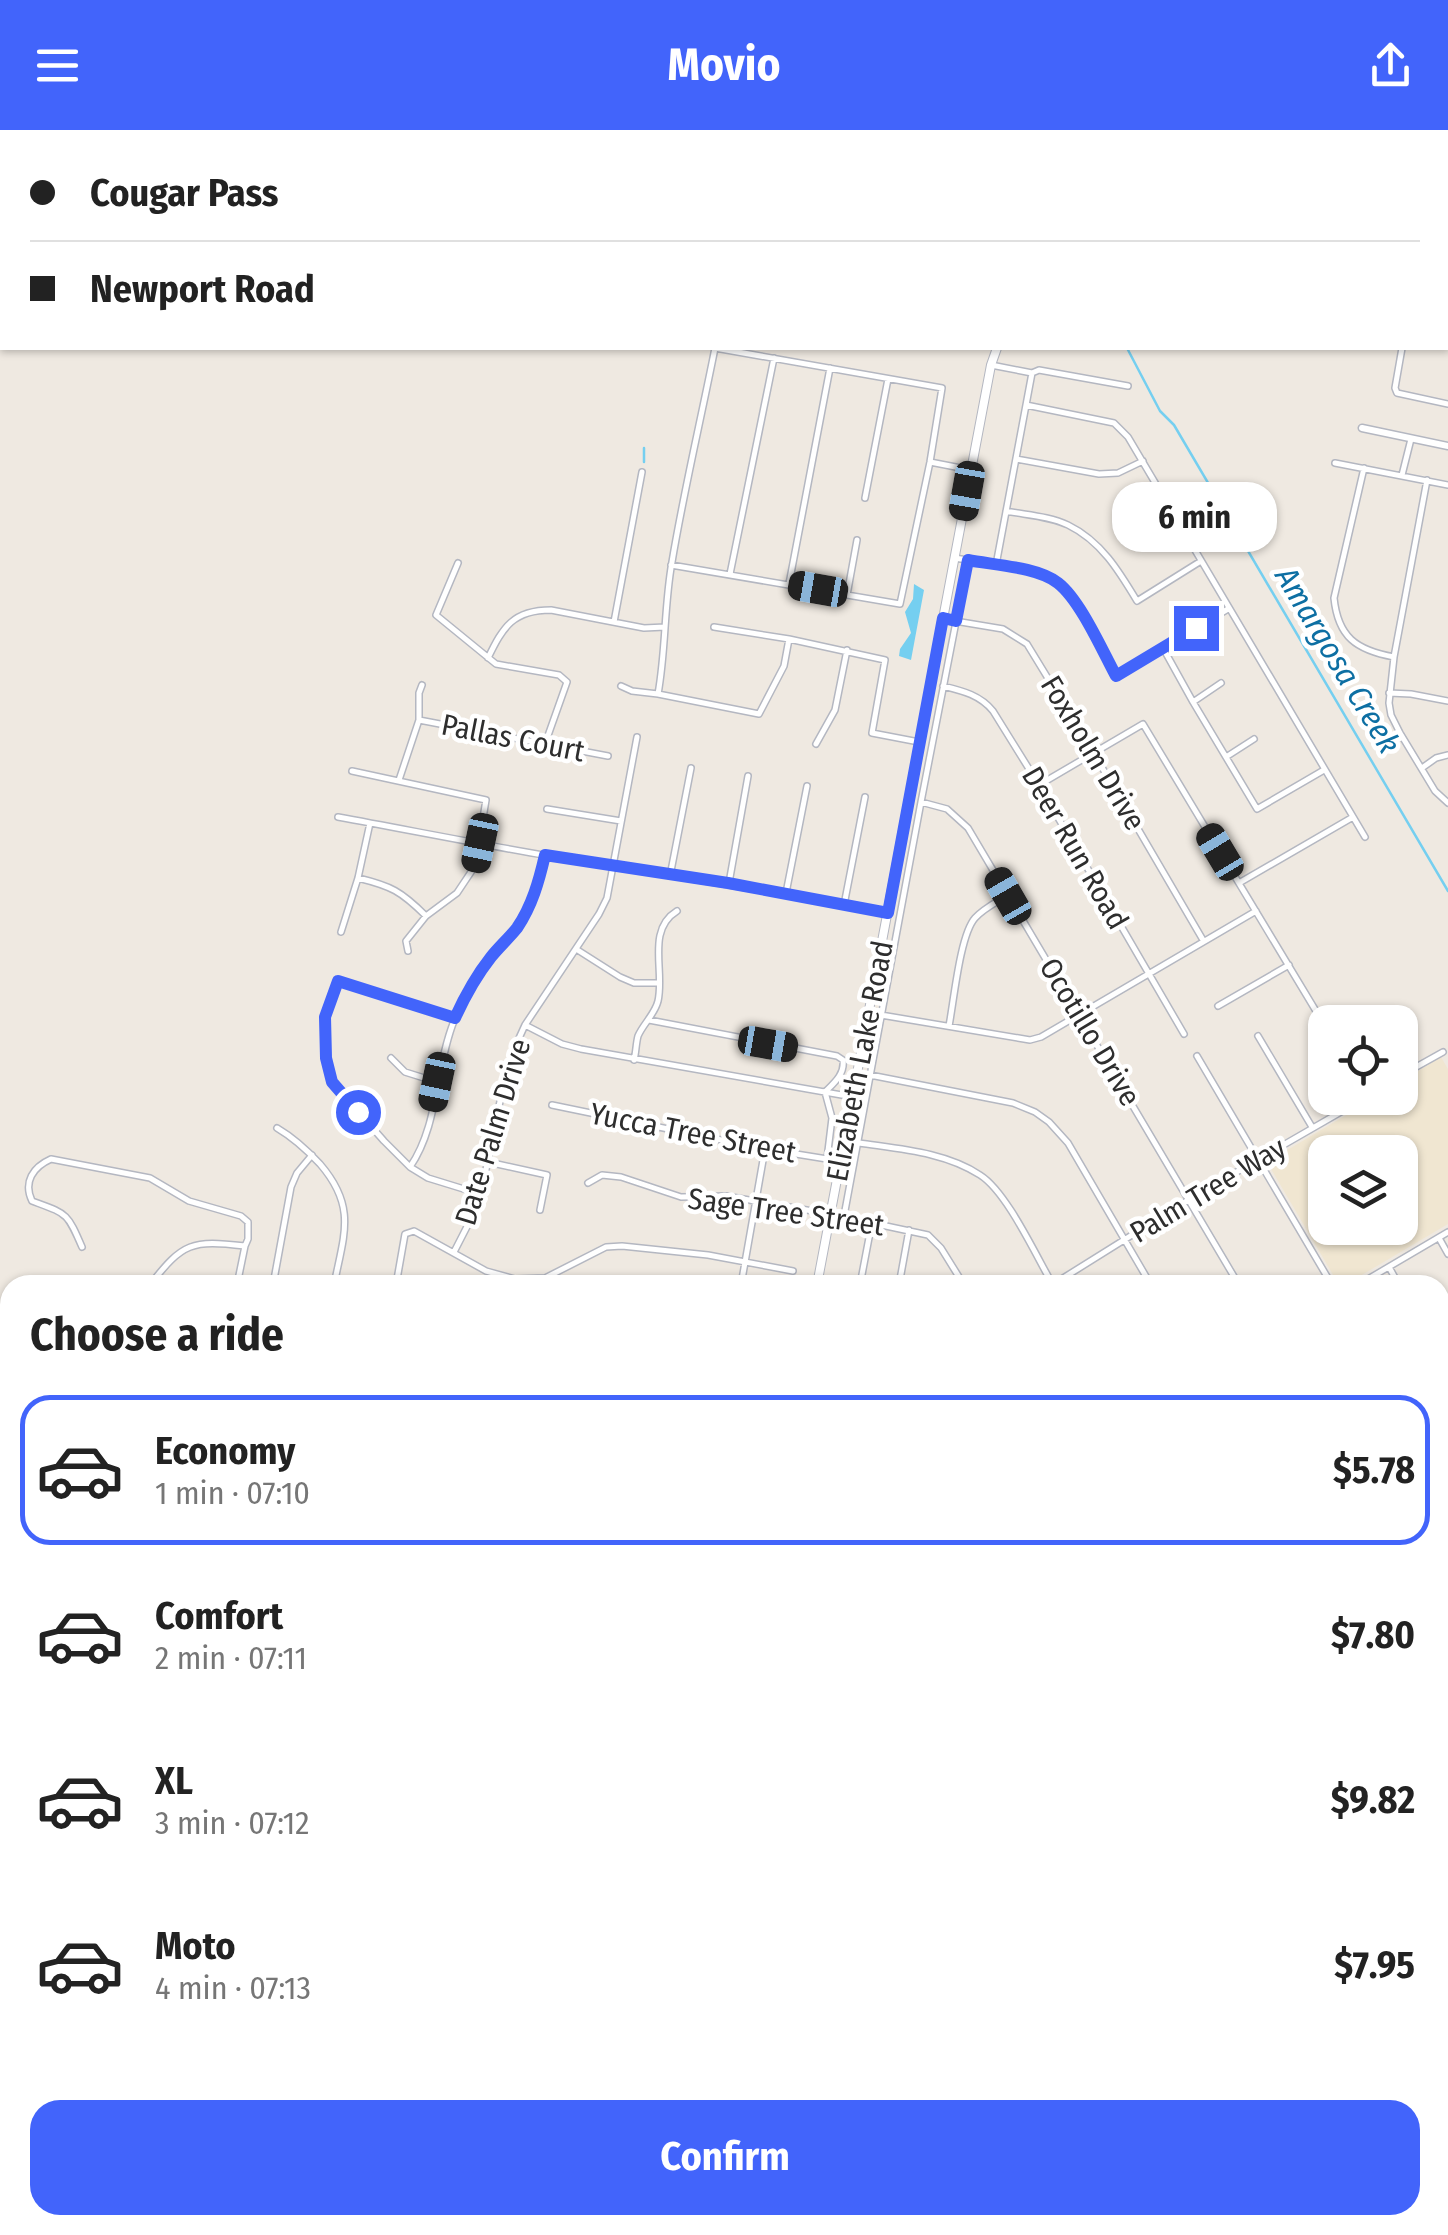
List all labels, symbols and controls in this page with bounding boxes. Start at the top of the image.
icon: menu [30,38,85,93]
text: Movio [668,38,780,92]
icon: share [1363,38,1418,93]
text: Cougar Pass [90,170,278,216]
text: Newport Road [90,266,315,312]
car [947,459,987,523]
callout: 6 min [1114,483,1278,553]
text: 6 min [1158,498,1231,536]
water label: Amargosa Creek [1267,559,1409,760]
car [786,569,850,609]
route end [1174,606,1219,651]
street label: Foxholm Drive [1033,669,1153,837]
street label: Pallas Court [438,707,588,770]
street label: Deer Run Road [1014,760,1136,936]
car [459,811,501,875]
car [1192,819,1248,885]
car [980,863,1036,929]
street label: Elizabeth Lake Road [819,938,901,1184]
street label: Ocotillo Drive [1032,951,1148,1113]
map controls [1308,1005,1418,1245]
button: locate [1308,1005,1418,1115]
car [736,1024,800,1064]
street label: Date Palm Drive [448,1034,538,1230]
car [416,1050,458,1114]
route start [336,1090,381,1135]
street label: Yucca Tree Street [587,1095,799,1171]
street label: Palm Tree Way [1124,1129,1293,1251]
button: layers [1308,1135,1418,1245]
street label: Sage Tree Street [686,1180,887,1244]
text: Choose a ride [30,1308,284,1362]
icon: car [35,1425,125,1515]
text: Economy [155,1428,295,1474]
text: $5.78 [1333,1447,1415,1493]
text: 1 min · 07:10 [155,1474,310,1512]
icon: car [35,1590,125,1680]
text: Comfort [155,1593,283,1639]
text: $7.80 [1331,1612,1415,1658]
text: 2 min · 07:11 [155,1639,307,1677]
icon: car [35,1755,125,1845]
text: XL [155,1758,193,1804]
text: $9.82 [1331,1777,1415,1823]
text: 3 min · 07:12 [155,1804,309,1842]
icon: car [35,1920,125,2010]
text: Moto [155,1923,236,1969]
text: $7.95 [1334,1942,1415,1988]
text: 4 min · 07:13 [155,1969,311,2007]
button: Confirm [30,2100,1420,2215]

